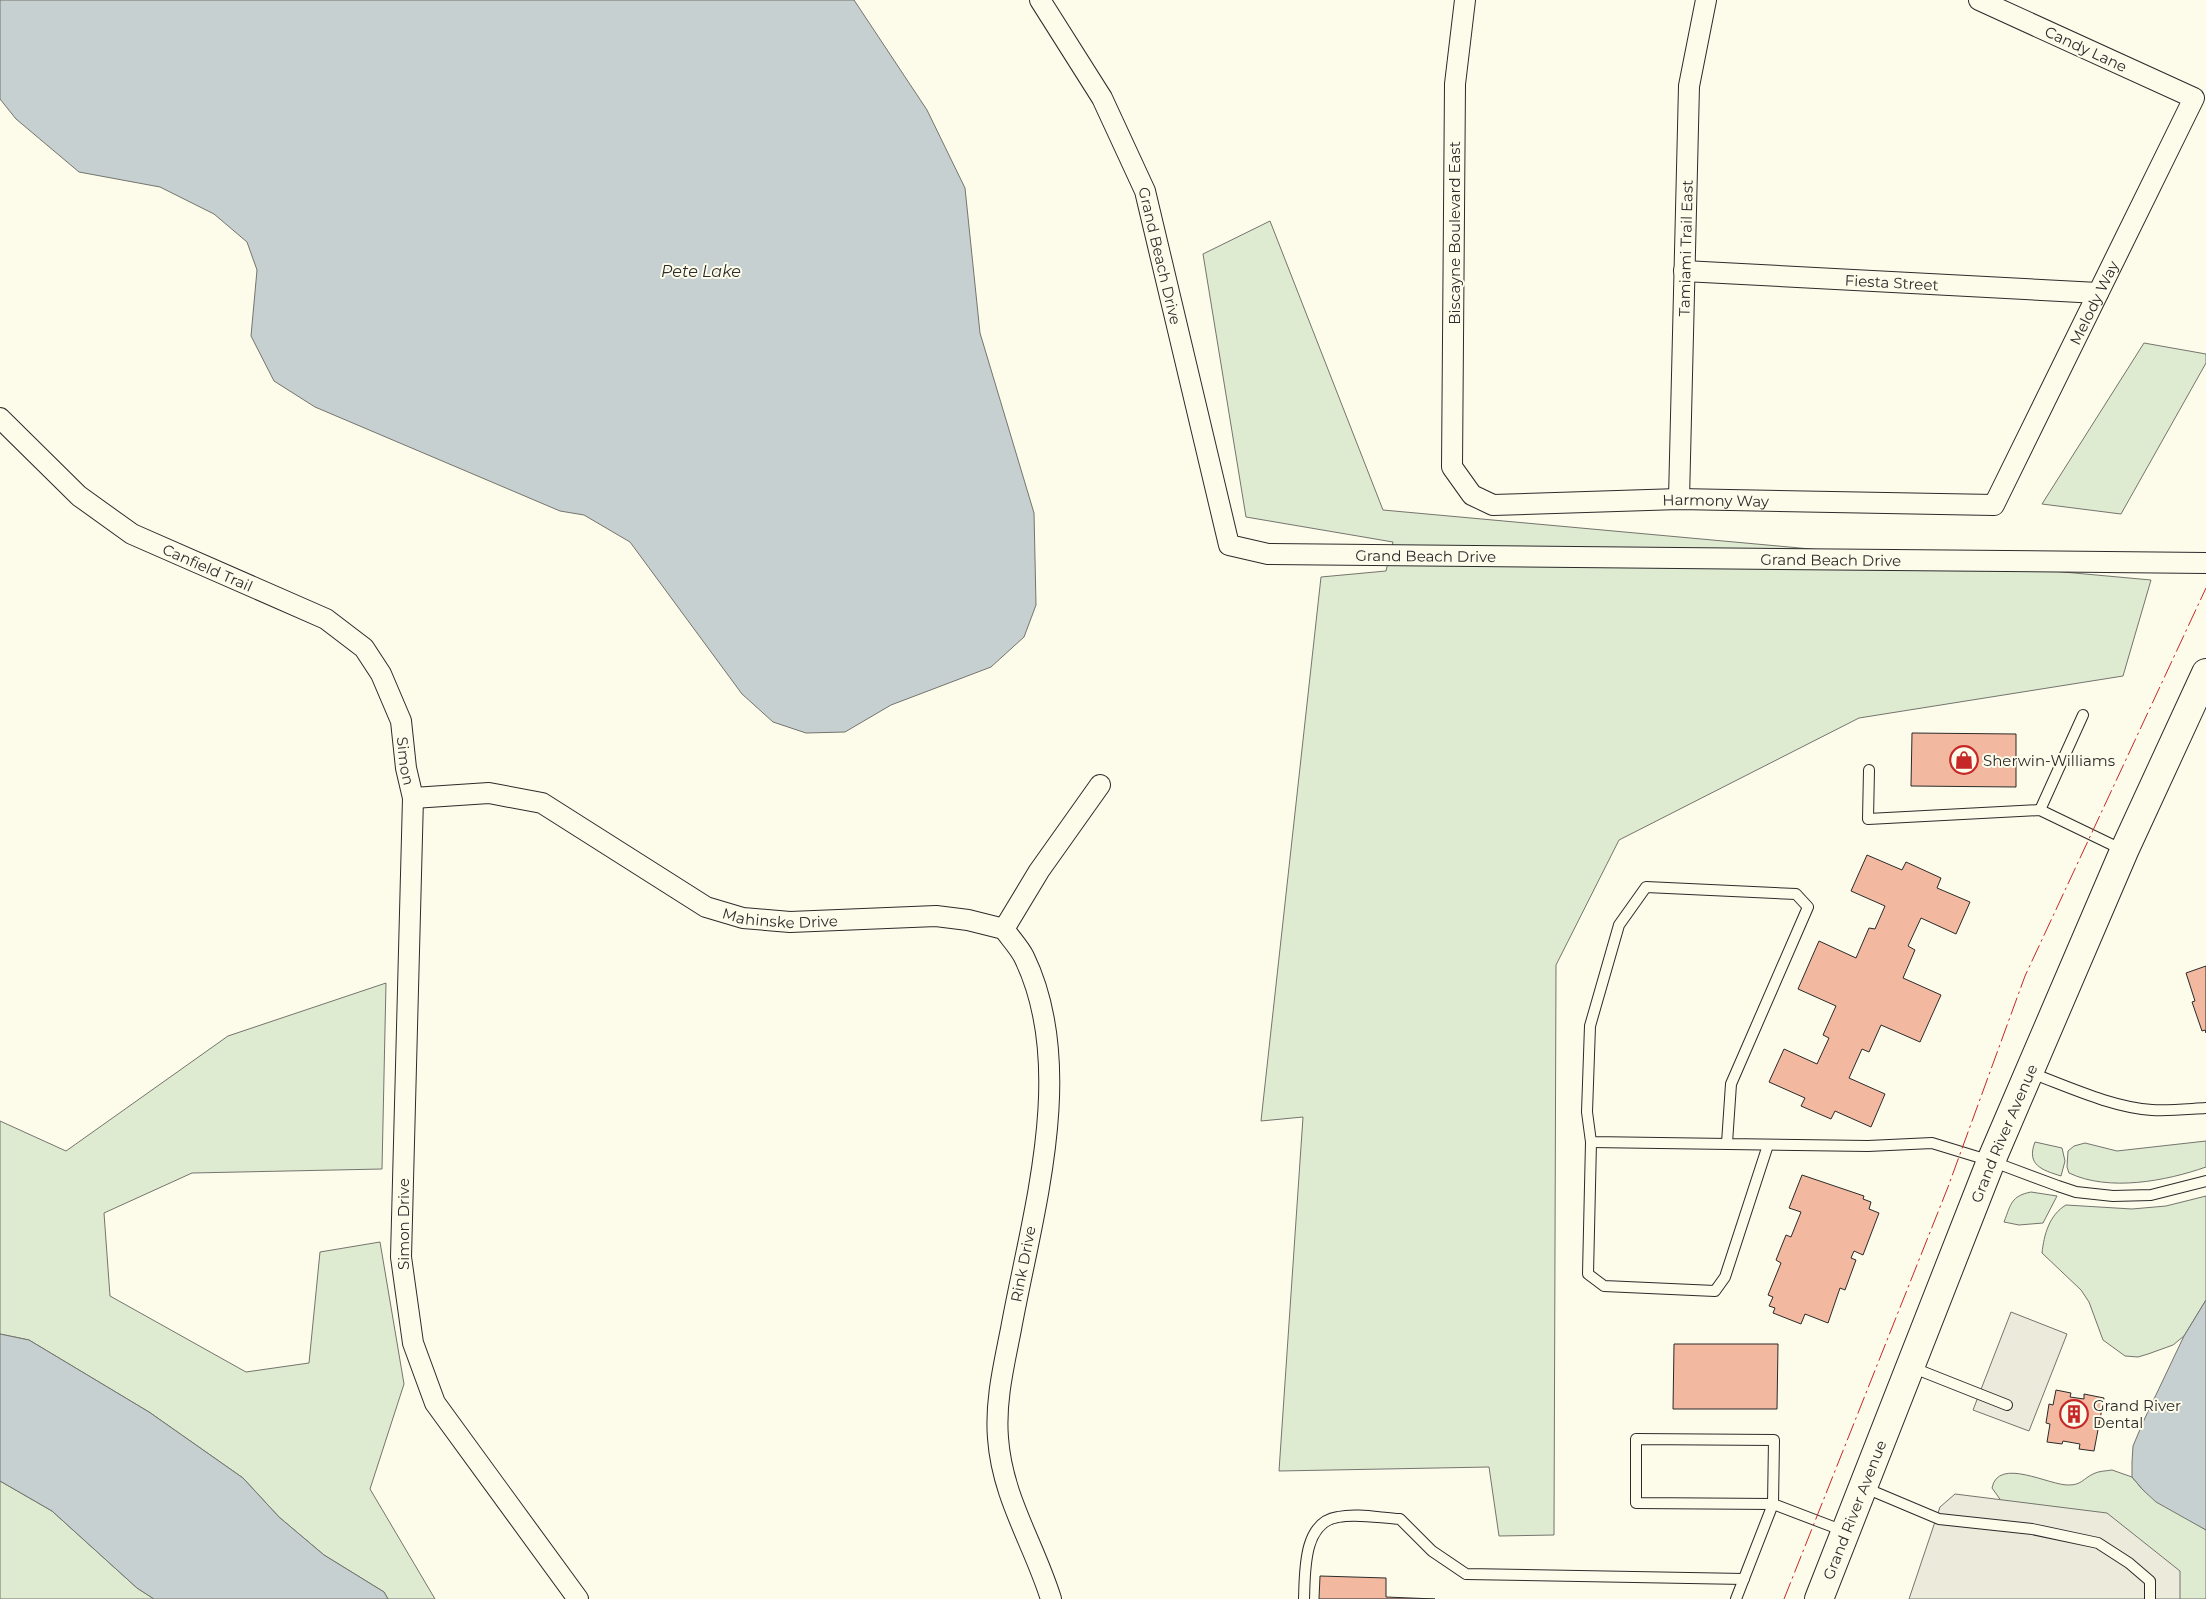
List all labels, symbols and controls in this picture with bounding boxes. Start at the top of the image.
street label: Candy Lane [2042,22,2130,76]
street label: Biscayne Boulevard East [1445,141,1464,325]
street label: Tamiami Trail East [1674,180,1696,317]
street label: Grand Beach Drive [1135,185,1186,327]
street label: Melody Way [2065,256,2123,348]
water label: Pete Lake [661,262,741,281]
street label: Fiesta Street [1844,270,1939,294]
street label: Harmony Way [1662,489,1770,510]
street label: Canfield Trail [160,539,256,595]
street label: Grand Beach Drive [1355,545,1496,566]
street label: Grand Beach Drive [1760,549,1901,570]
street label: Simon [393,736,419,787]
shop icon: Sherwin-Williams [1949,745,1979,775]
place label: Sherwin-Williams [1983,751,2115,770]
street label: Mahinske Drive [720,903,838,932]
street label: Grand River Avenue [1966,1061,2041,1205]
street label: Simon Drive [394,1178,413,1270]
street label: Rink Drive [1006,1224,1040,1304]
place label: Grand River Dental [2093,1396,2181,1432]
building icon: Grand River Dental [2059,1399,2089,1429]
street label: Grand River Avenue [1818,1437,1890,1582]

